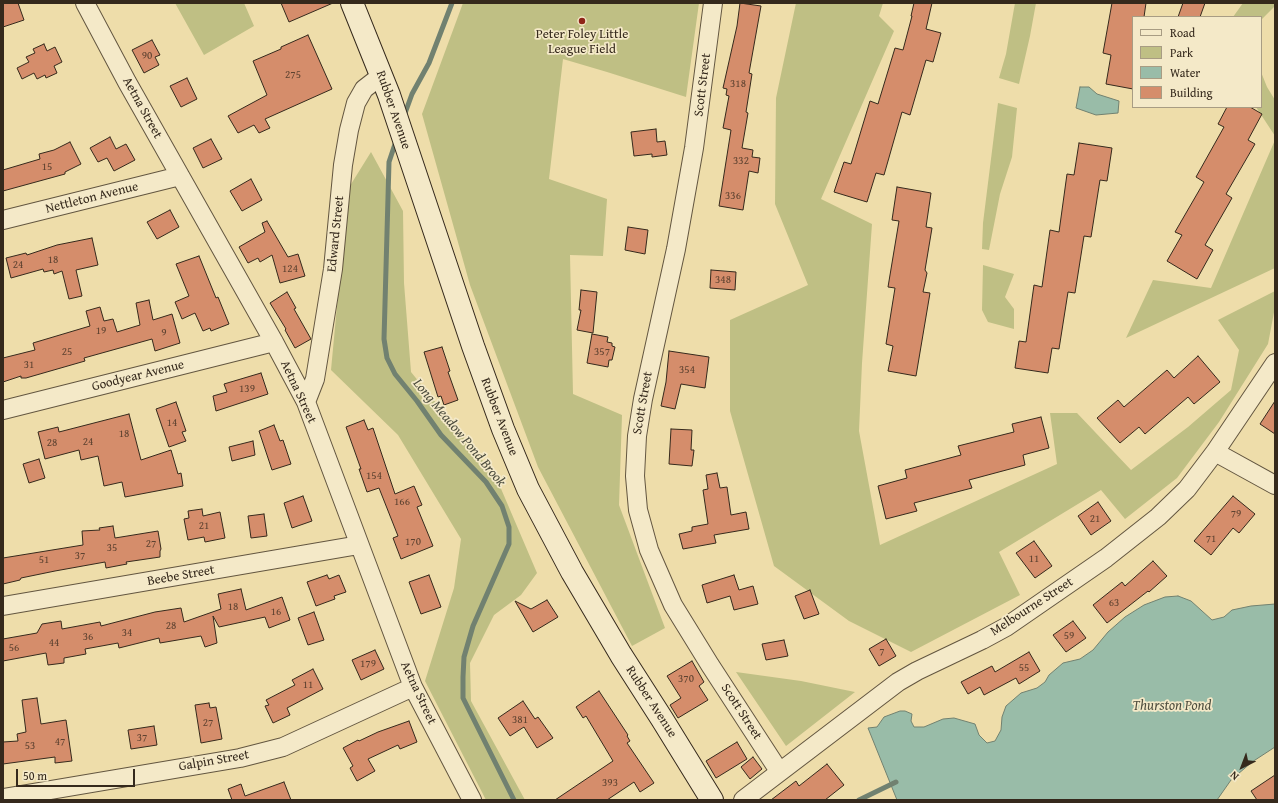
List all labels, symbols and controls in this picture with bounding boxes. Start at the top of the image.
marker: Peter Foley Little League Field [577,16,587,26]
legend [1132,16,1262,108]
text: Road [1170,24,1195,41]
place label: Peter Foley Little League Field [536,27,628,58]
text: Park [1170,44,1193,61]
house number: 90 [142,49,152,63]
street label: Scott Street [691,52,715,118]
text: Water [1170,64,1200,81]
house number: 275 [285,68,301,82]
street label: Rubber Avenue [372,69,414,151]
street label: Aetna Street [119,75,165,141]
house number: 318 [730,77,746,91]
text: Building [1170,84,1213,101]
house number: 332 [733,154,749,168]
house number: 15 [42,160,52,174]
street label: Nettleton Avenue [44,179,140,217]
house number: 336 [725,189,741,203]
street label: Edward Street [324,195,348,273]
house number: 18 [48,253,58,267]
house number: 24 [13,258,23,272]
house number: 124 [282,262,298,276]
house number: 348 [715,273,731,287]
house number: 19 [96,324,106,338]
house number: 9 [161,326,167,340]
house number: 25 [62,345,72,359]
house number: 357 [594,345,610,359]
street label: Goodyear Avenue [90,357,186,395]
house number: 31 [24,358,34,372]
street label: Aetna Street [277,358,319,426]
house number: 354 [679,363,695,377]
street label: Scott Street [630,370,656,436]
water label: Long Meadow Pond Brook [409,376,509,490]
street label: Rubber Avenue [477,376,521,458]
house number: 139 [239,382,255,396]
house number: 14 [167,416,177,430]
house number: 18 [119,427,129,441]
house number: 24 [83,435,93,449]
house number: 28 [47,436,57,450]
house number: 154 [366,469,382,483]
house number: 166 [394,495,410,509]
house number: 79 [1231,507,1241,521]
house number: 21 [1090,512,1100,526]
house number: 21 [199,519,209,533]
house number: 71 [1206,532,1216,546]
house number: 170 [405,535,421,549]
house number: 27 [146,537,156,551]
house number: 35 [107,541,117,555]
house number: 37 [75,549,85,563]
house number: 11 [1029,552,1039,566]
house number: 51 [39,553,49,567]
street label: Beebe Street [146,562,216,590]
street label: Melbourne Street [988,575,1076,639]
house number: 63 [1109,596,1119,610]
house number: 18 [228,600,238,614]
house number: 16 [271,605,281,619]
house number: 28 [166,619,176,633]
house number: 34 [122,626,132,640]
house number: 59 [1064,629,1074,643]
house number: 36 [83,630,93,644]
house number: 44 [49,636,59,650]
house number: 56 [9,641,19,655]
house number: 7 [879,645,885,659]
house number: 179 [360,657,376,671]
street label: Aetna Street [397,659,439,727]
house number: 55 [1019,661,1029,675]
street label: Rubber Avenue [622,663,680,741]
house number: 370 [678,672,694,686]
house number: 11 [303,678,313,692]
street label: Scott Street [717,681,765,743]
water label: Thurston Pond [1133,698,1211,714]
house number: 381 [512,713,528,727]
house number: 27 [203,716,213,730]
house number: 37 [137,731,147,745]
house number: 47 [55,735,65,749]
house number: 53 [25,739,35,753]
street label: Galpin Street [178,747,250,775]
north arrow [1222,747,1262,787]
scale bar [18,761,137,787]
text: 50 m [23,767,47,784]
text: N [1226,768,1242,784]
house number: 393 [602,776,618,790]

